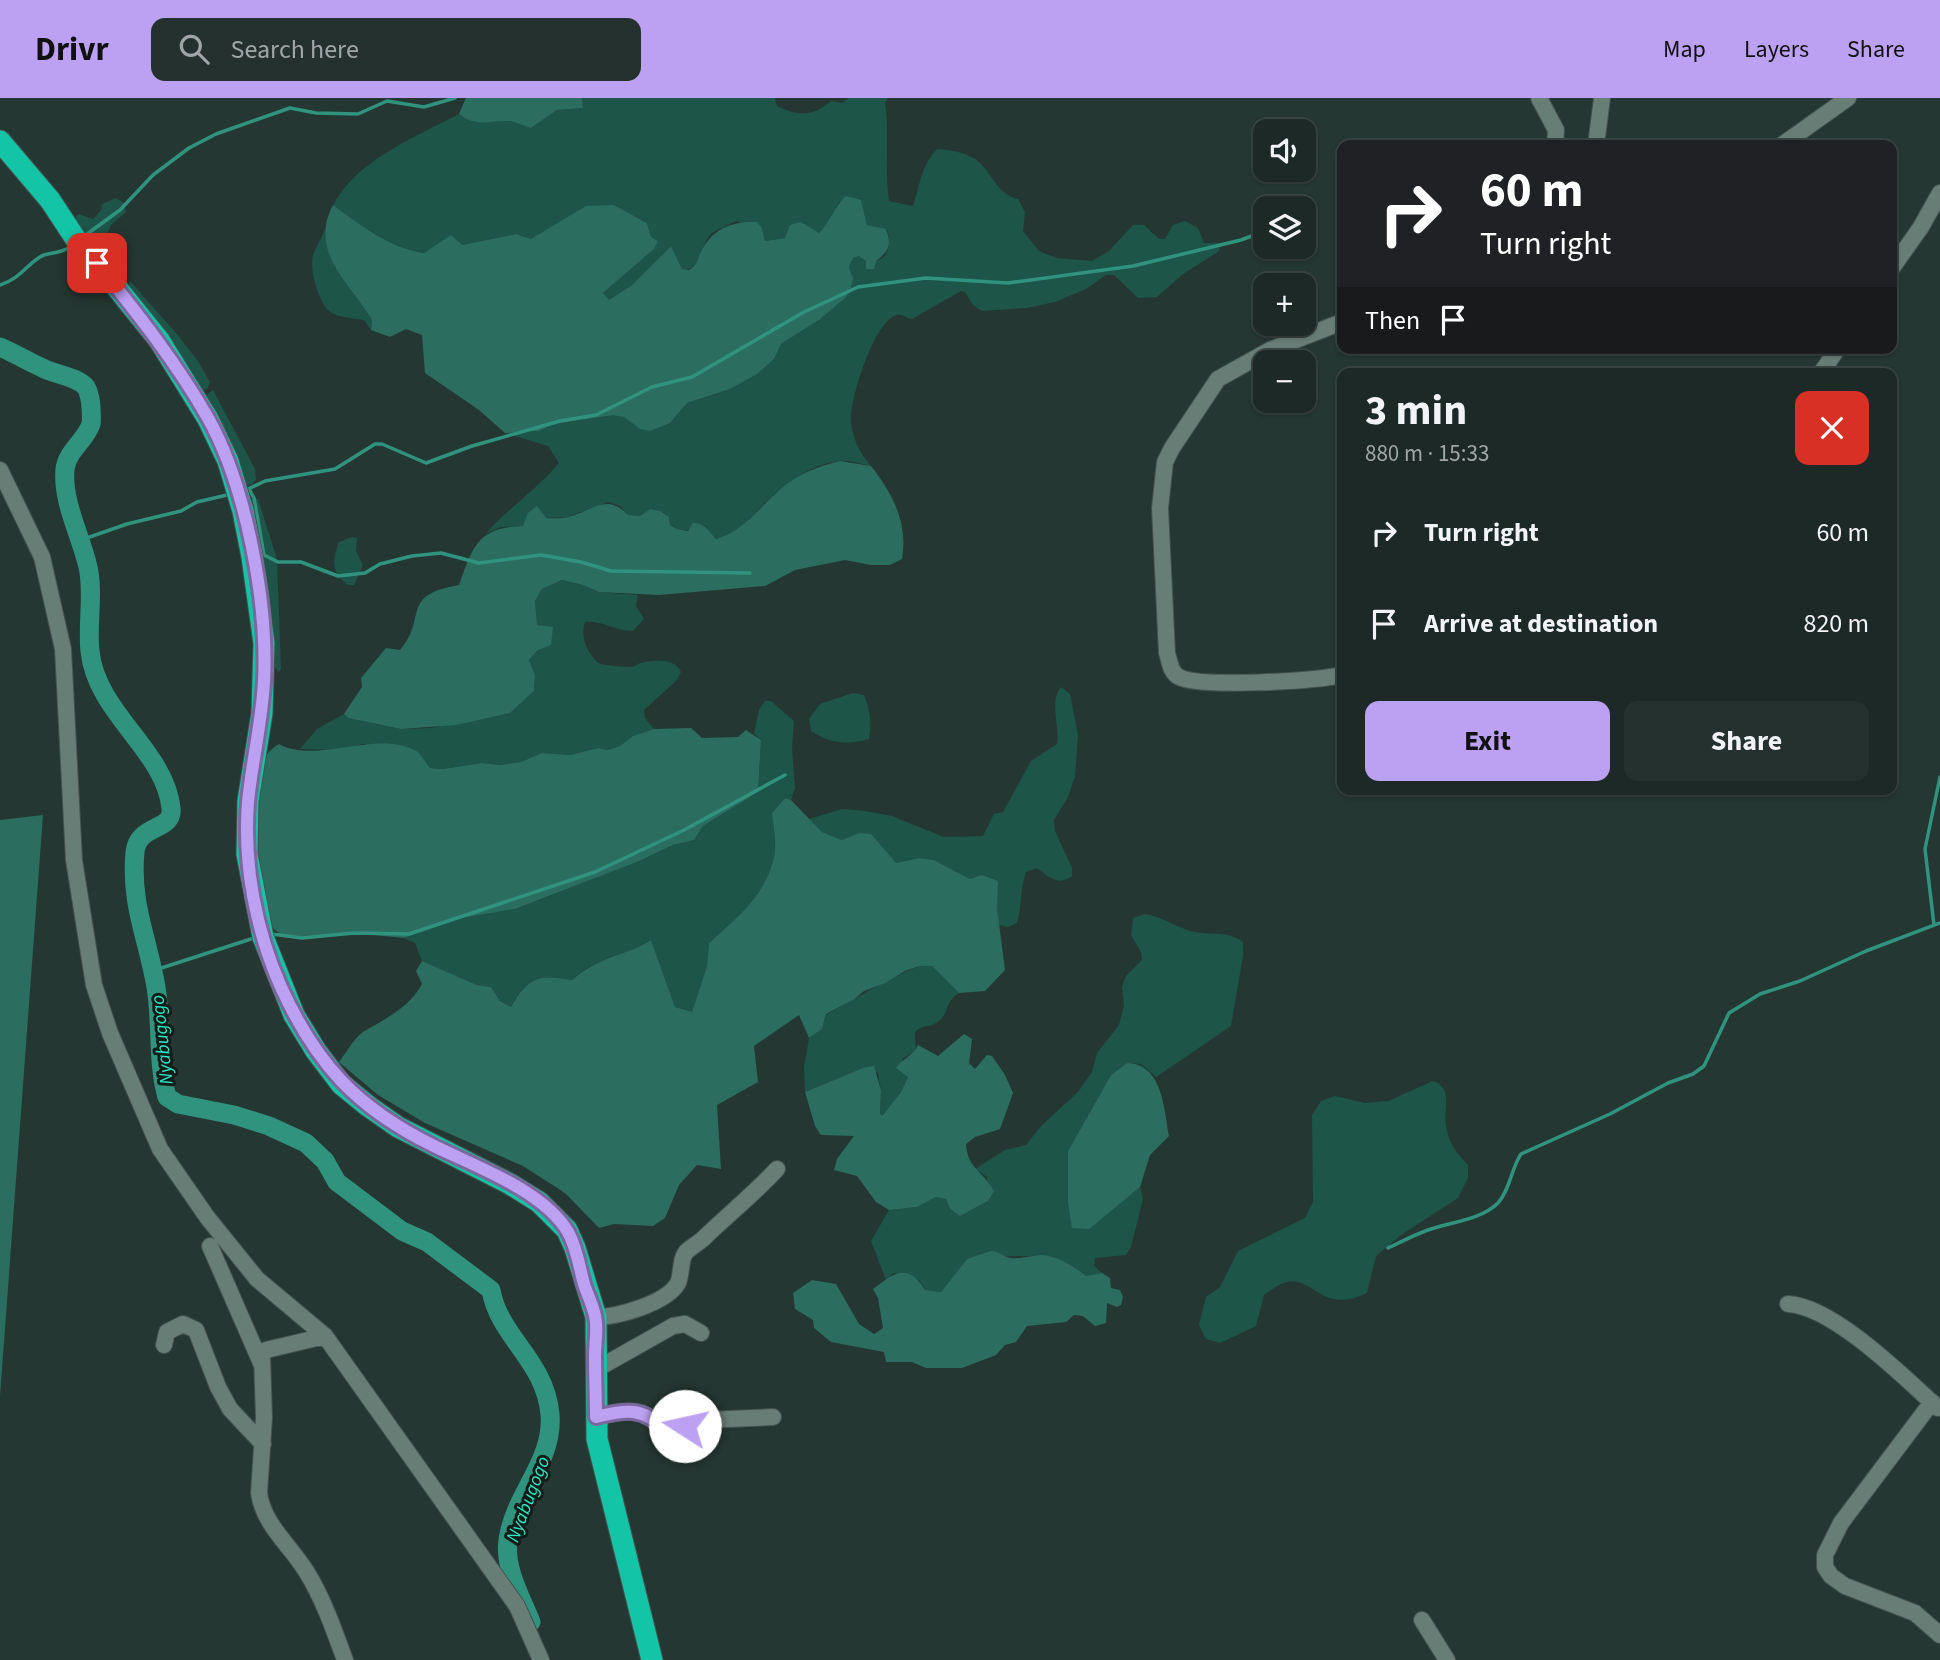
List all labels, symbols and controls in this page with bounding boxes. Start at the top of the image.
search box [151,18,641,81]
text: Drivr [35,26,109,73]
icon: search [175,30,213,68]
text: Search here [231,31,359,68]
text: Map [1663,32,1706,67]
text: Layers [1744,32,1809,67]
text: Share [1847,32,1905,67]
map controls [1253,119,1316,413]
button: sound [1253,119,1316,182]
text: 60 m [1480,156,1584,226]
icon: right [1365,168,1456,259]
button: layers [1253,196,1316,259]
text: Turn right [1480,221,1611,267]
pin [67,233,127,293]
icon: arrive [78,244,116,282]
button: + [1253,273,1316,336]
icon: arrive [1434,301,1472,339]
text: Then [1365,302,1420,339]
button: − [1253,350,1316,413]
text: 3 min [1365,381,1467,441]
button: close [1795,391,1869,465]
text: 880 m · 15:33 [1365,437,1489,470]
icon: right [1365,514,1403,552]
text: Turn right [1424,514,1539,551]
text: 60 m [1816,514,1869,551]
icon: arrive [1365,605,1403,643]
text: Arrive at destination [1424,605,1658,642]
text: 820 m [1803,605,1869,642]
button: Exit [1365,701,1610,781]
button: Share [1624,701,1869,781]
water label: Nyabugogo [144,993,181,1086]
position arrow [648,1389,722,1463]
water label: Nyabugogo [500,1452,557,1546]

